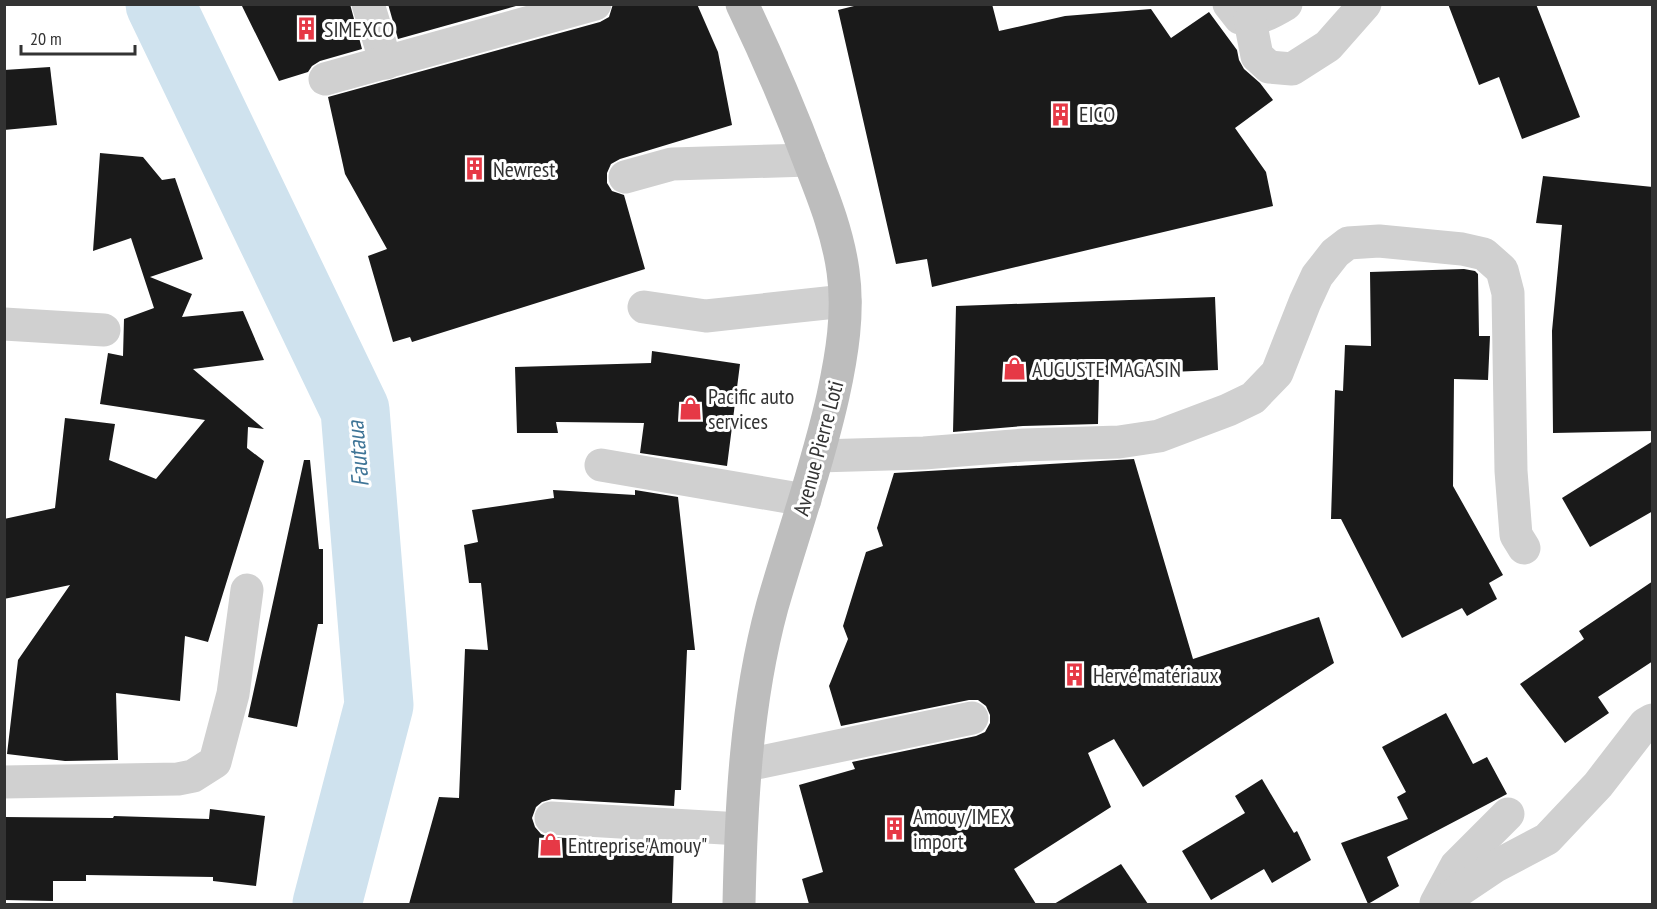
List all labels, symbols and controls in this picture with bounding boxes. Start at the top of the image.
place label: SIMEXCO [324,15,394,43]
building icon: SIMEXCO [293,16,319,42]
scale bar [21,18,135,56]
text: 20 m [30,27,62,50]
place label: EICO [1079,100,1115,128]
building icon: EICO [1048,101,1074,127]
place label: Newrest [493,155,555,183]
building icon: Newrest [462,156,488,182]
place label: AUGUSTE MAGASIN [1032,355,1181,383]
shop icon: AUGUSTE MAGASIN [1001,356,1027,382]
street label: Avenue Pierre Loti [787,378,849,518]
place label: Pacific auto services [708,382,794,435]
shop icon: Pacific auto services [677,396,703,422]
water label: Fautaua [339,418,376,488]
place label: Hervé matériaux [1093,661,1219,689]
building icon: Hervé matériaux [1062,662,1088,688]
place label: Amouy/IMEX import [913,802,1011,855]
building icon: Amouy/IMEX import [882,816,908,842]
place label: Entreprise"Amouy" [568,831,707,859]
shop icon: Entreprise"Amouy" [537,832,563,858]

